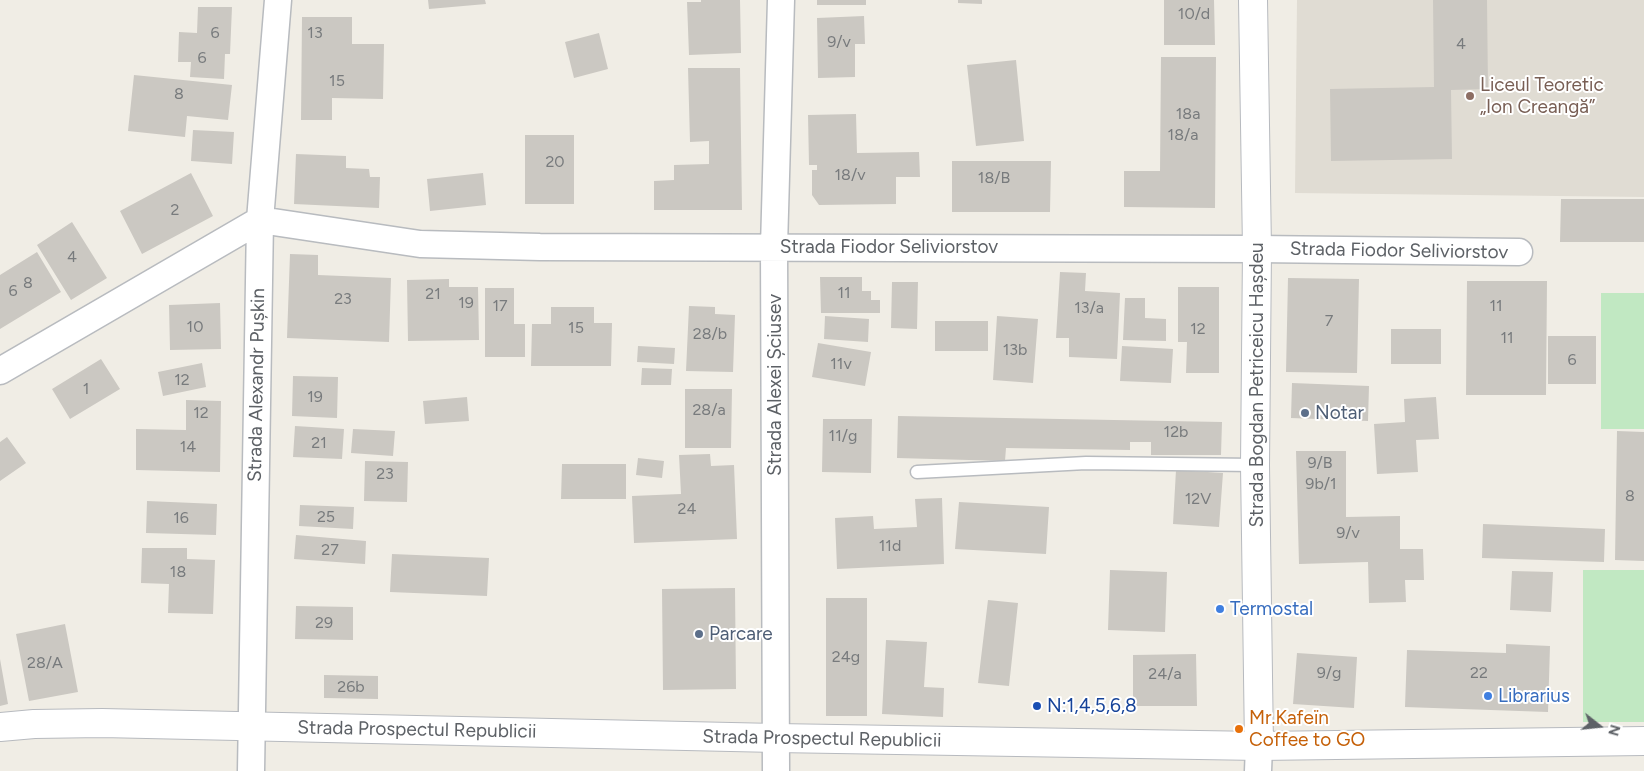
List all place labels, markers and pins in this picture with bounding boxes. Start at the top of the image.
place label: Liceul Teoretic „Ion Creangă” [1480,74,1604,118]
marker: Liceul Teoretic „Ion Creangă” [1464,90,1476,102]
place label: Notar [1315,402,1364,424]
marker: Notar [1299,407,1311,419]
place label: Termostal [1230,598,1313,620]
marker: Termostal [1214,603,1226,615]
place label: Parcare [709,623,773,645]
marker: Parcare [693,628,705,640]
place label: Librarius [1498,685,1570,707]
marker: Librarius [1482,690,1494,702]
place label: N:1,4,5,6,8 [1047,695,1137,717]
marker: N:1,4,5,6,8 [1031,700,1043,712]
place label: Mr.Kafeïn Coffee to GO [1249,707,1365,751]
marker: Mr.Kafeïn Coffee to GO [1233,723,1245,735]

